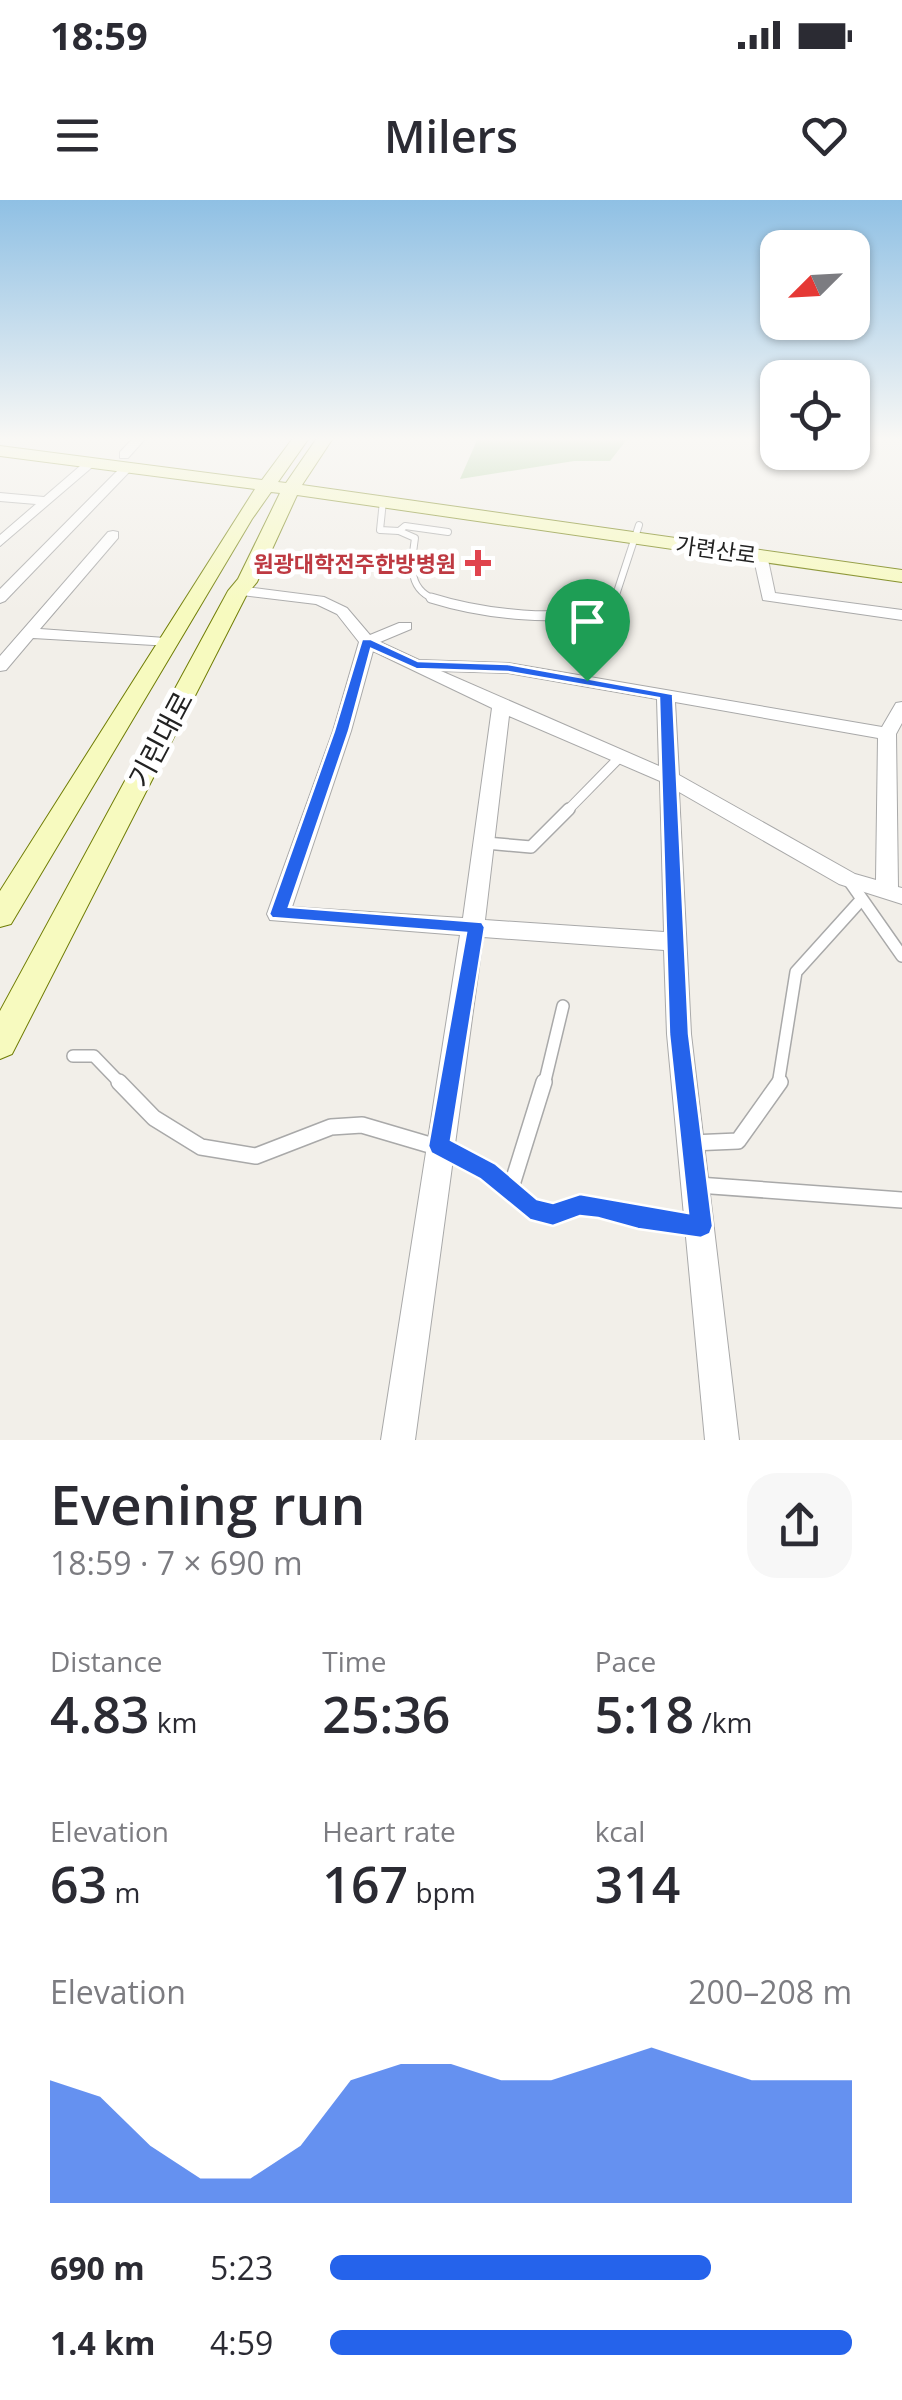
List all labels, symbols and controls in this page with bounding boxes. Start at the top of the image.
text: 18:59 [50,9,148,61]
text: Milers [384,105,518,166]
icon: menu [50,108,105,163]
icon: heart [797,108,852,163]
north arrow [760,230,870,340]
map controls [760,230,870,470]
button: locate [760,360,870,470]
street label: 가련산로 [674,529,758,569]
place label: 원광대학전주한방병원 [254,548,456,578]
marker: 원광대학전주한방병원 [465,550,491,576]
pin [545,579,630,682]
icon: arrive [560,594,615,649]
street label: 기린대로 [119,685,201,793]
text: Evening run [50,1466,365,1541]
button: share [747,1473,852,1578]
text: 18:59 · 7 × 690 m [50,1541,303,1584]
text: Distance [50,1642,163,1680]
text: Time [322,1642,386,1680]
text: Pace [595,1642,656,1680]
text: 4.83 [50,1680,149,1748]
text: 25:36 [322,1680,450,1748]
text: 5:18 [595,1680,694,1748]
text: km [149,1703,197,1741]
text: /km [694,1703,752,1741]
text: Elevation [50,1812,169,1850]
text: Heart rate [322,1812,456,1850]
text: kcal [595,1812,645,1850]
text: 63 [50,1850,107,1918]
text: 167 [322,1850,408,1918]
text: 314 [595,1850,680,1918]
text: m [107,1873,140,1911]
text: bpm [408,1873,476,1911]
text: Elevation [50,1970,186,2013]
text: 200–208 m [688,1970,852,2013]
text: 690 m [50,2246,145,2289]
text: 5:23 [210,2246,273,2289]
text: 1.4 km [50,2321,155,2364]
text: 4:59 [210,2321,273,2364]

